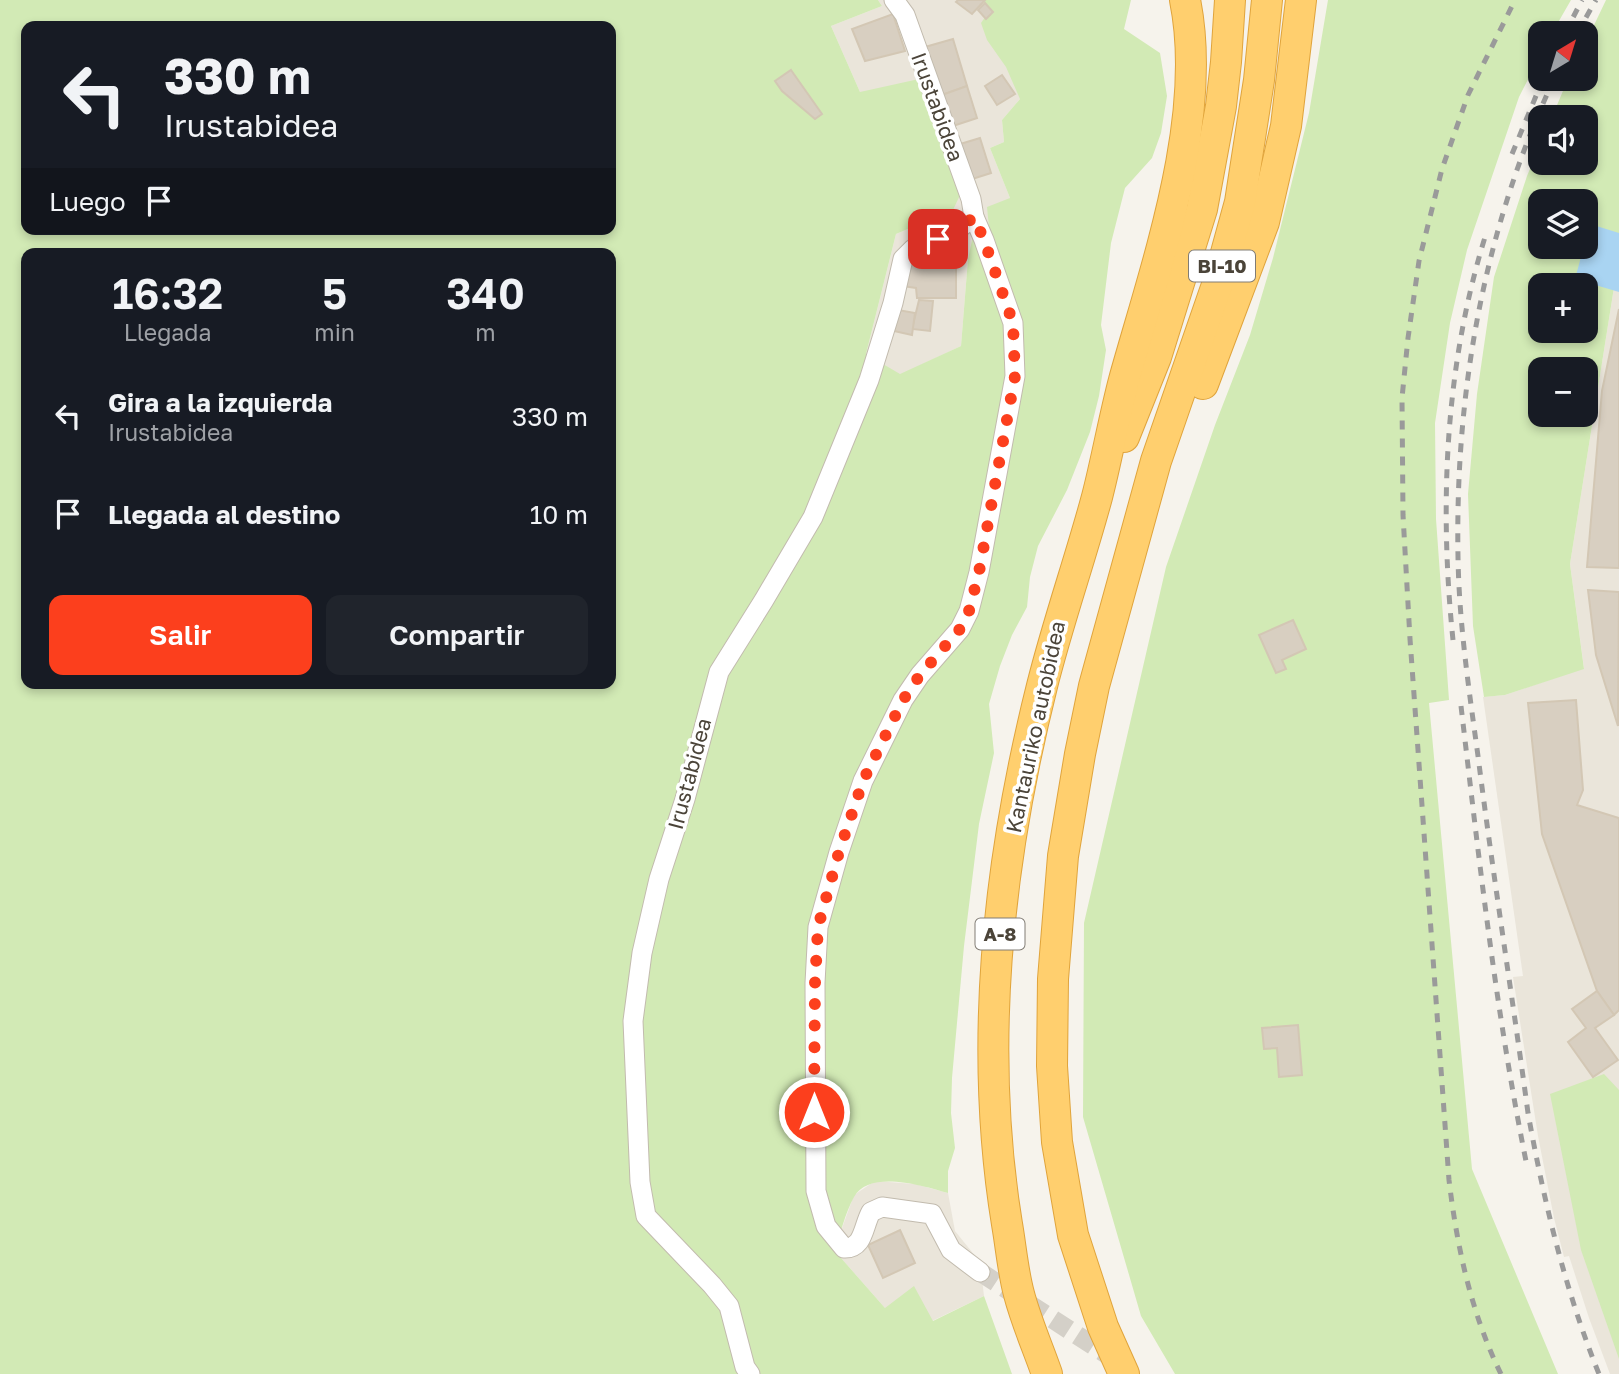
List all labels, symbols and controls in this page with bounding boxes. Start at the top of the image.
north arrow [1528,21,1598,91]
map controls [1528,21,1598,427]
text: 330 m [164,46,311,105]
street label: Irustabidea [906,48,970,165]
icon: left [49,49,140,140]
button: sound [1528,105,1598,175]
text: Irustabidea [164,106,338,144]
icon: arrive [140,182,178,220]
text: Luego [49,186,126,217]
button: layers [1528,189,1598,259]
pin [908,209,968,269]
icon: arrive [919,220,957,258]
road number: BI-10 [1189,250,1255,282]
text: 16:32 [112,268,223,318]
text: 5 [322,268,347,318]
text: 340 [446,268,525,318]
button: + [1528,273,1598,343]
text: Llegada [124,318,211,346]
text: min [314,318,355,346]
text: m [475,318,496,346]
button: − [1528,357,1598,427]
text: Gira a la izquierda [108,387,332,418]
icon: left [49,397,87,435]
text: 330 m [512,401,588,432]
text: Irustabidea [108,418,233,446]
icon: arrive [49,495,87,533]
text: Llegada al destino [108,499,340,530]
text: 10 m [530,499,588,530]
button: Salir [49,595,312,675]
button: Compartir [326,595,588,675]
street label: Kantauriko autobidea [1000,618,1070,835]
street label: Irustabidea [662,715,716,832]
road number: A-8 [976,918,1024,950]
position arrow [777,1075,851,1149]

